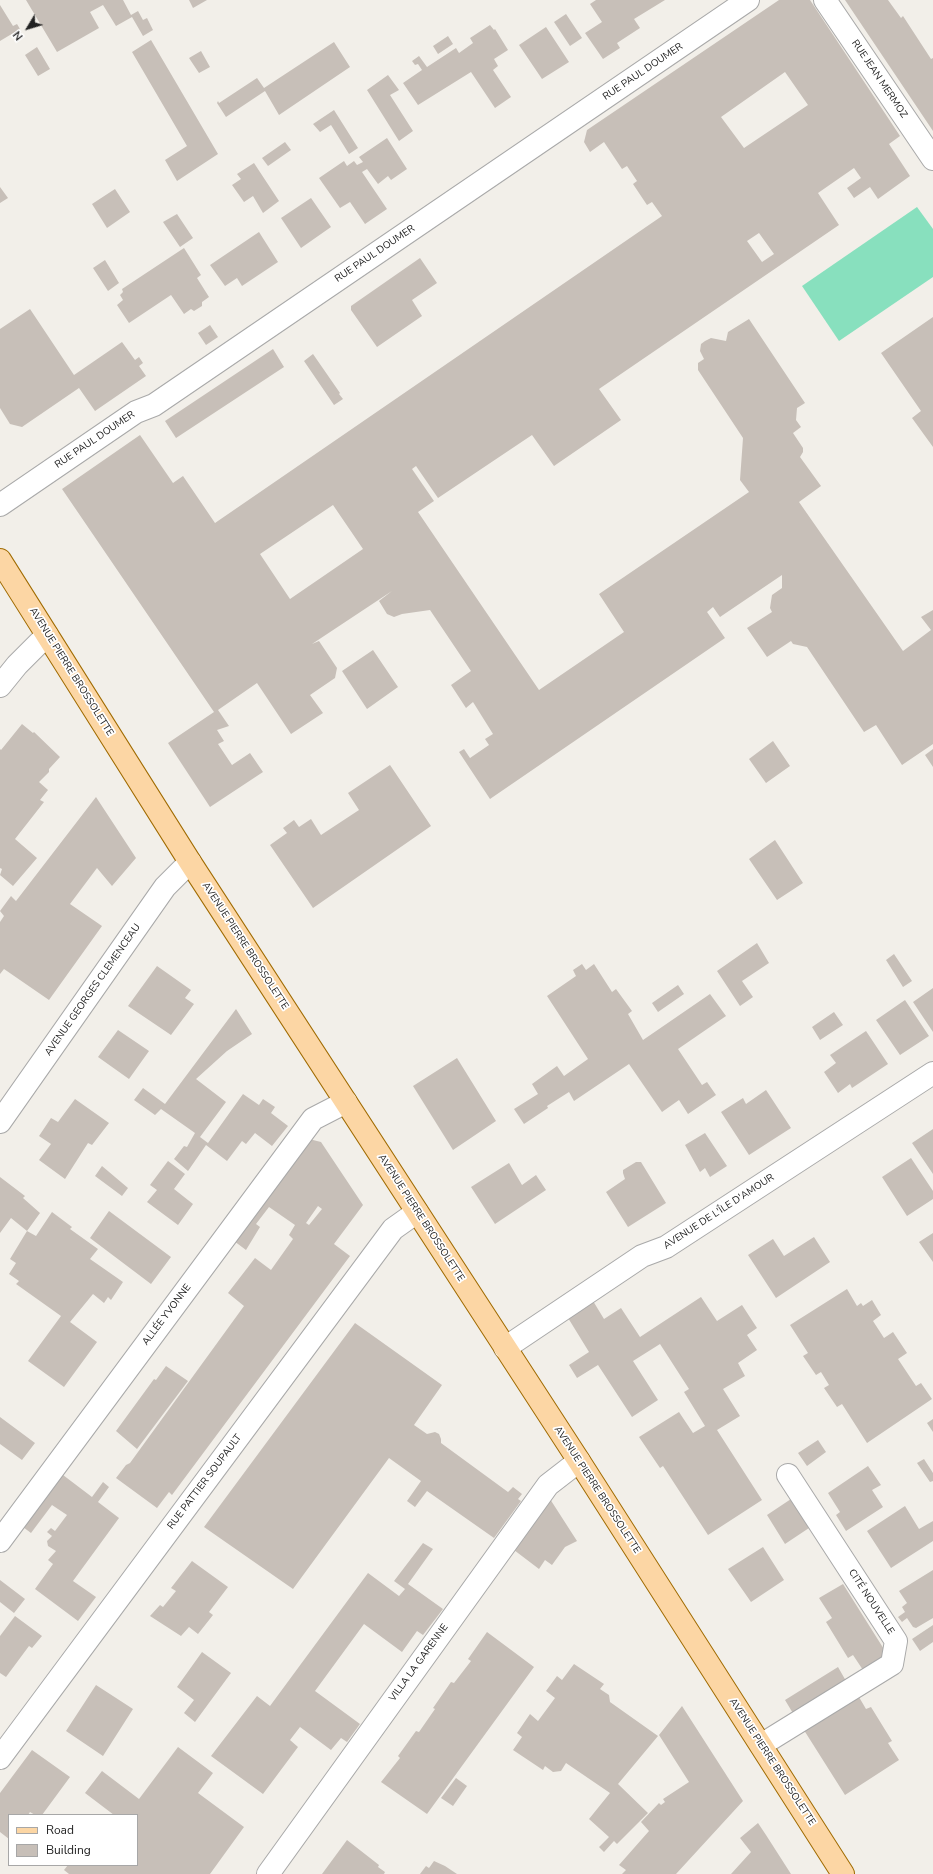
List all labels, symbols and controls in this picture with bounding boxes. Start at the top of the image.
north arrow [8,8,48,48]
text: N [10,28,27,44]
street label: RUE JEAN MERMOZ [848,38,910,120]
street label: RUE PAUL DOUMER [601,41,685,103]
street label: RUE PAUL DOUMER [333,223,417,285]
street label: RUE PAUL DOUMER [53,409,137,471]
street label: AVENUE PIERRE BROSSOLETTE [26,606,116,738]
street label: AVENUE PIERRE BROSSOLETTE [199,880,291,1012]
street label: AVENUE GEORGES CLEMENCEAU [43,922,143,1058]
street label: AVENUE PIERRE BROSSOLETTE [375,1152,467,1284]
street label: AVENUE DE L'ÎLE D'AMOUR [661,1172,777,1252]
street label: ALLÉE YVONNE [140,1282,194,1348]
street label: AVENUE PIERRE BROSSOLETTE [551,1424,643,1556]
street label: RUE PATTIER SOUPAULT [165,1432,245,1532]
street label: CITÉ NOUVELLE [845,1567,897,1637]
street label: VILLA LA GARENNE [387,1622,451,1704]
street label: AVENUE PIERRE BROSSOLETTE [726,1696,818,1828]
legend [8,1814,138,1866]
text: Road [46,1822,74,1838]
text: Building [46,1842,91,1858]

